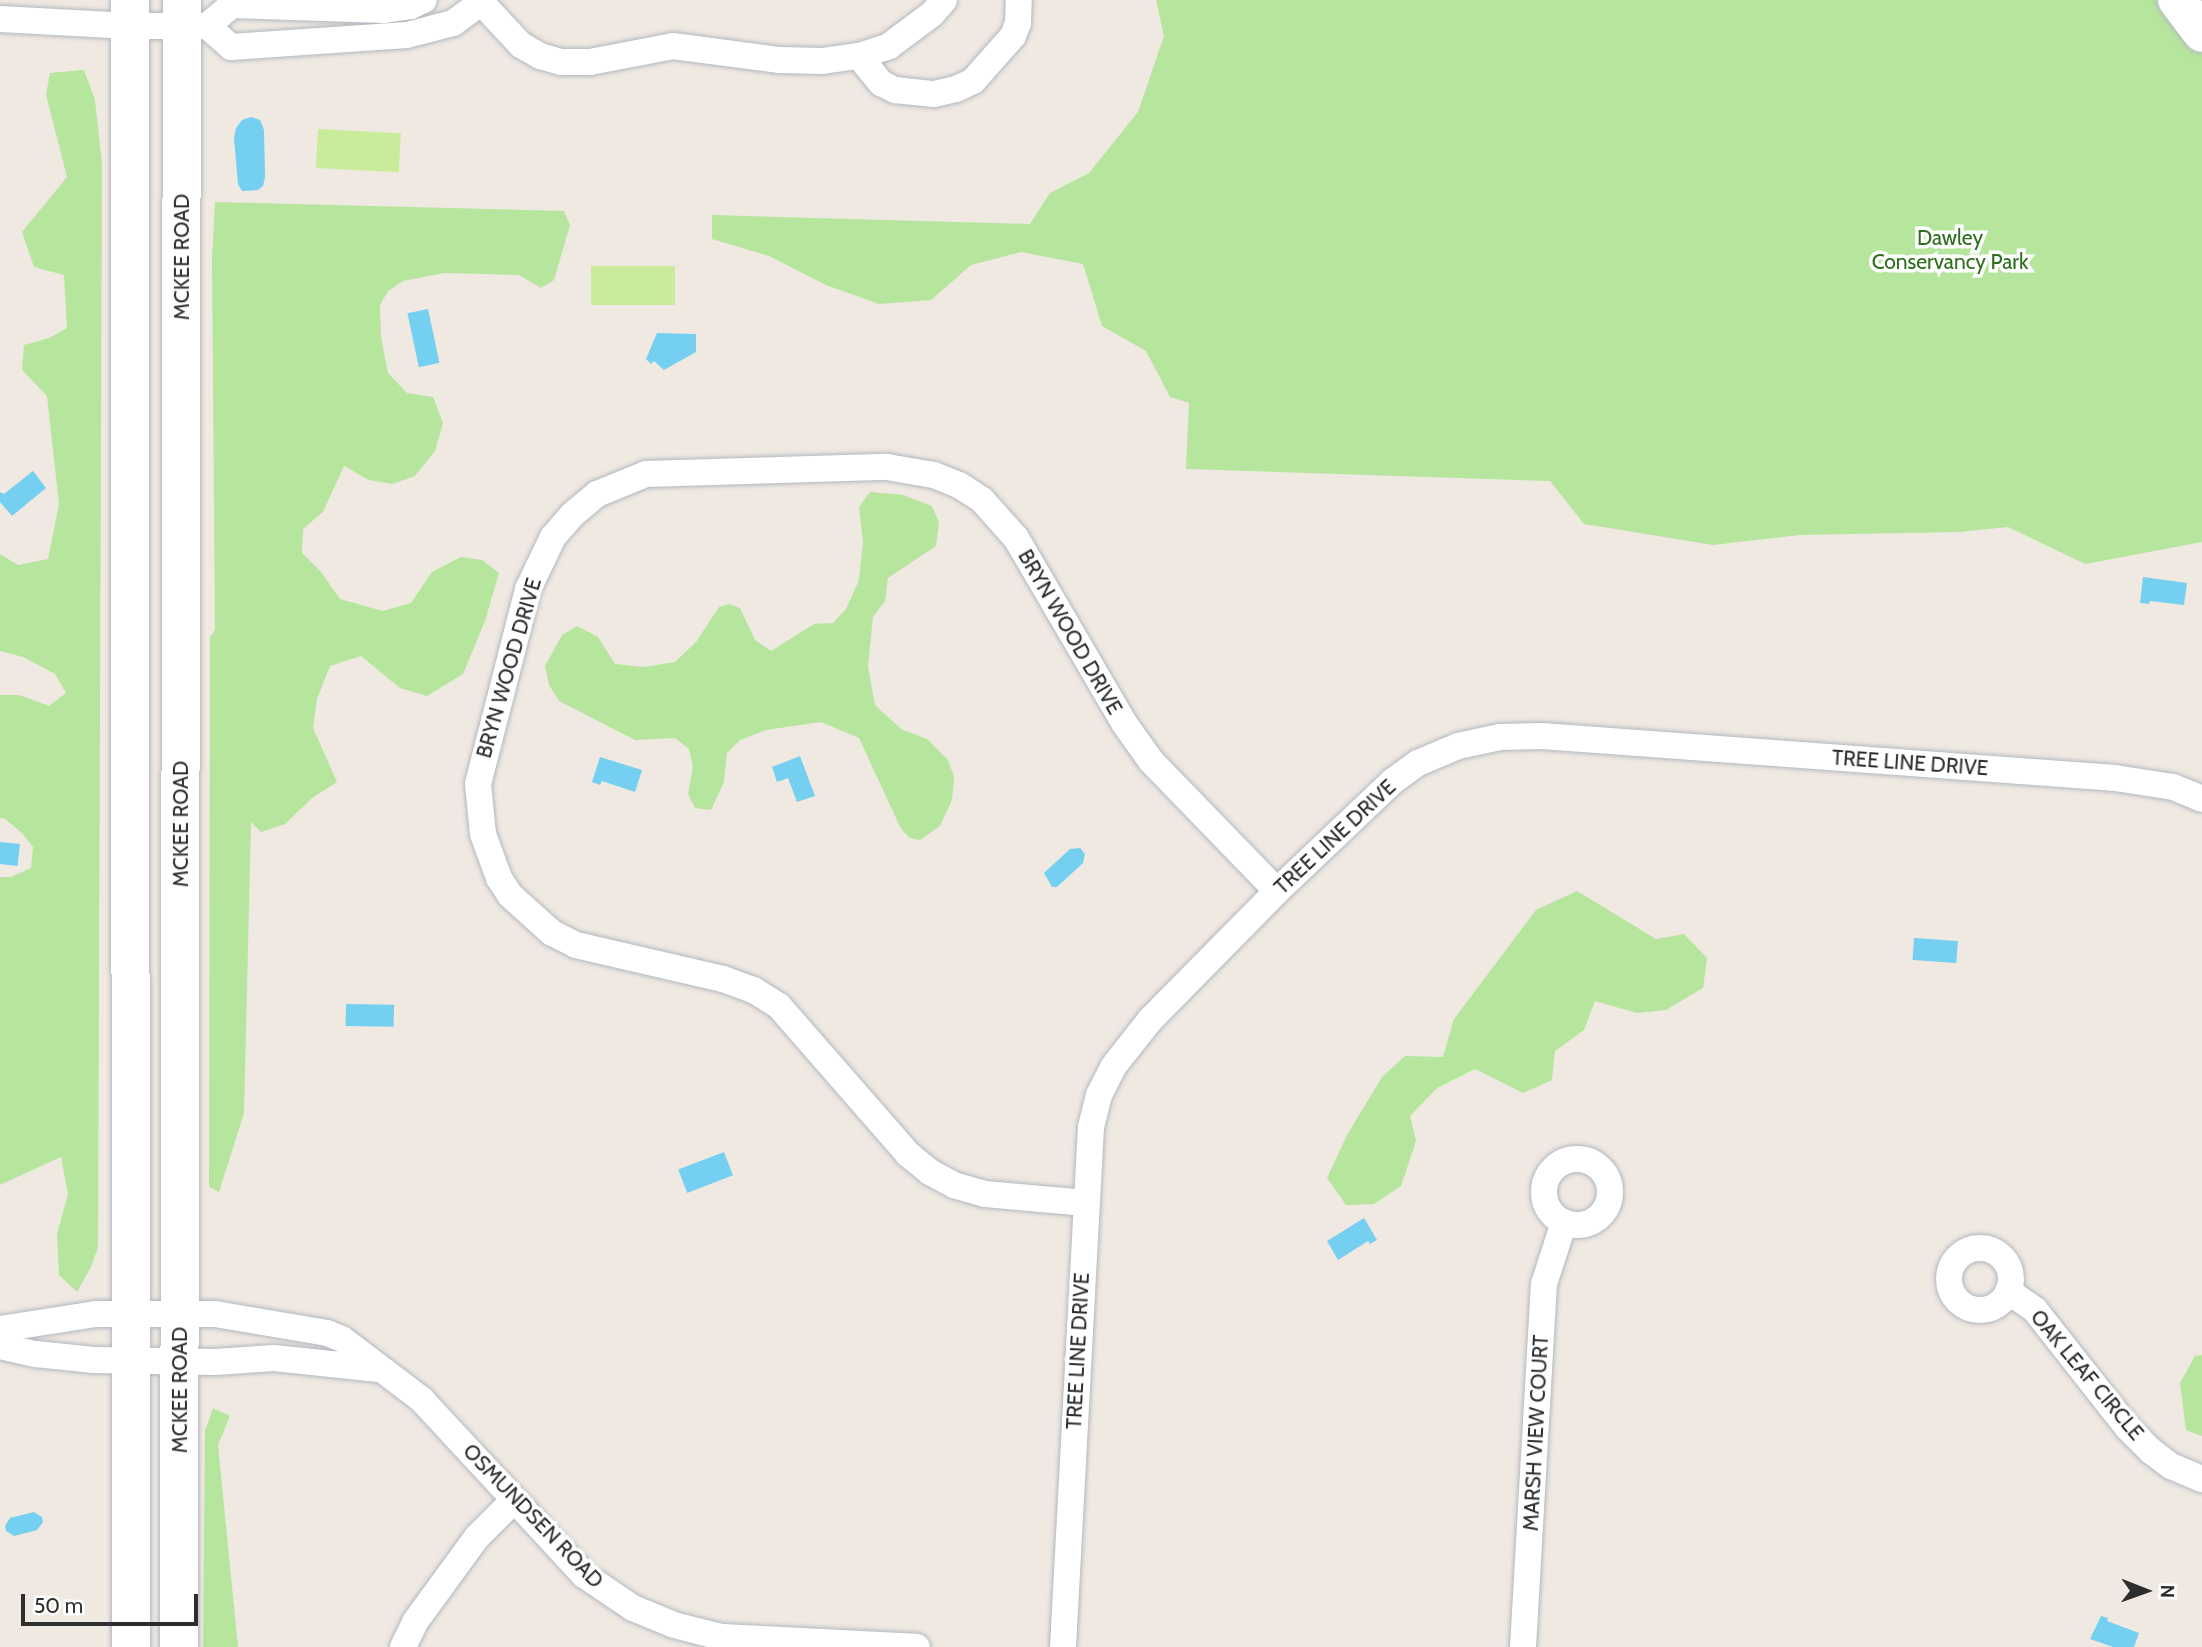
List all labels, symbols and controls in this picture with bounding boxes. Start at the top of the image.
street label: MCKEE ROAD [169,194,195,320]
park label: Dawley Conservancy Park [1872,225,2028,275]
street label: BRYN WOOD DRIVE [1013,545,1127,719]
street label: BRYN WOOD DRIVE [471,575,547,761]
street label: TREE LINE DRIVE [1831,745,1989,781]
street label: MCKEE ROAD [168,761,194,887]
street label: TREE LINE DRIVE [1269,774,1401,900]
street label: TREE LINE DRIVE [1061,1272,1095,1430]
street label: OAK LEAF CIRCLE [2025,1305,2149,1445]
street label: MCKEE ROAD [167,1327,193,1453]
street label: MARSH VIEW COURT [1518,1334,1554,1532]
street label: OSMUNDSEN ROAD [458,1439,608,1593]
north arrow [2111,1556,2181,1626]
scale bar [24,1580,201,1624]
text: N [2156,1584,2179,1598]
text: 50 m [34,1593,83,1618]

